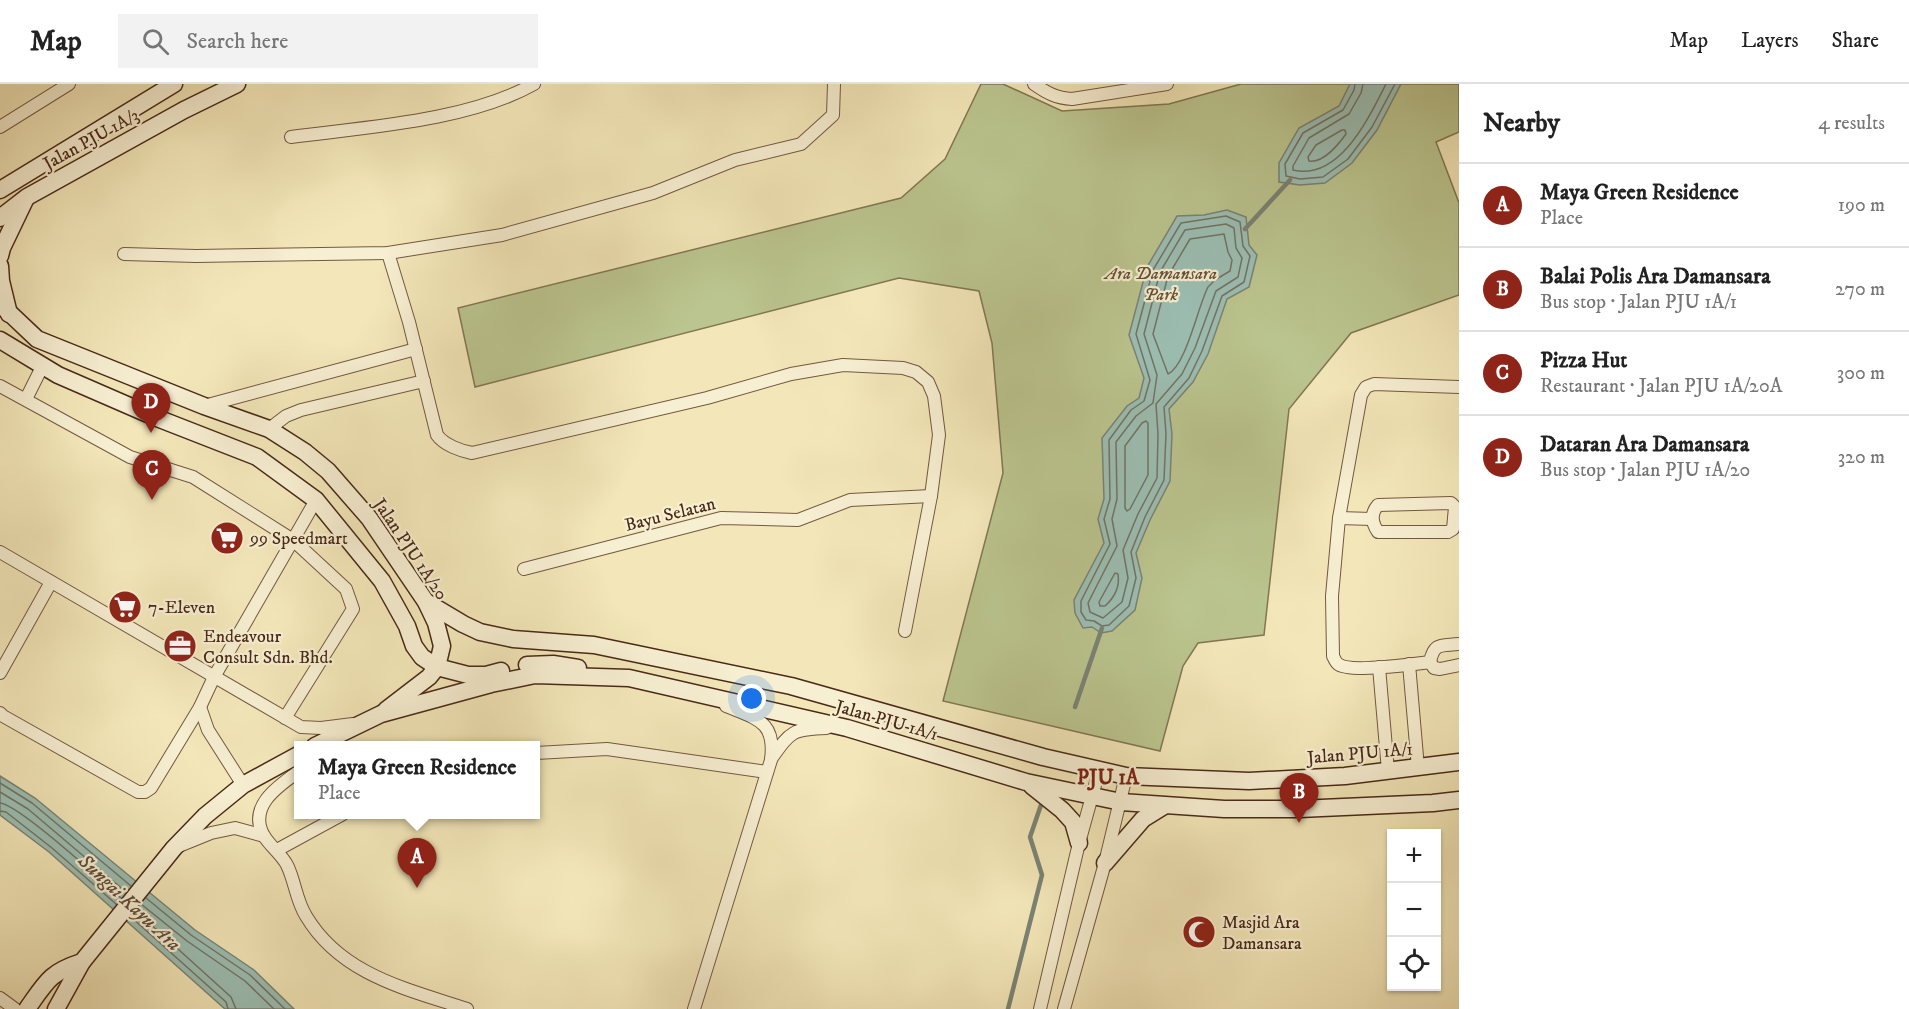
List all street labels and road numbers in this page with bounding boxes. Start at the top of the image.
street label: Jalan PJU 1A/3 [38,105,143,176]
street label: Jalan PJU 1A/20 [367,493,452,605]
street label: Bayu Selatan [623,493,718,537]
street label: Jalan PJU 1A/1 [831,695,941,746]
street label: Jalan PJU 1A/1 [1304,738,1414,770]

